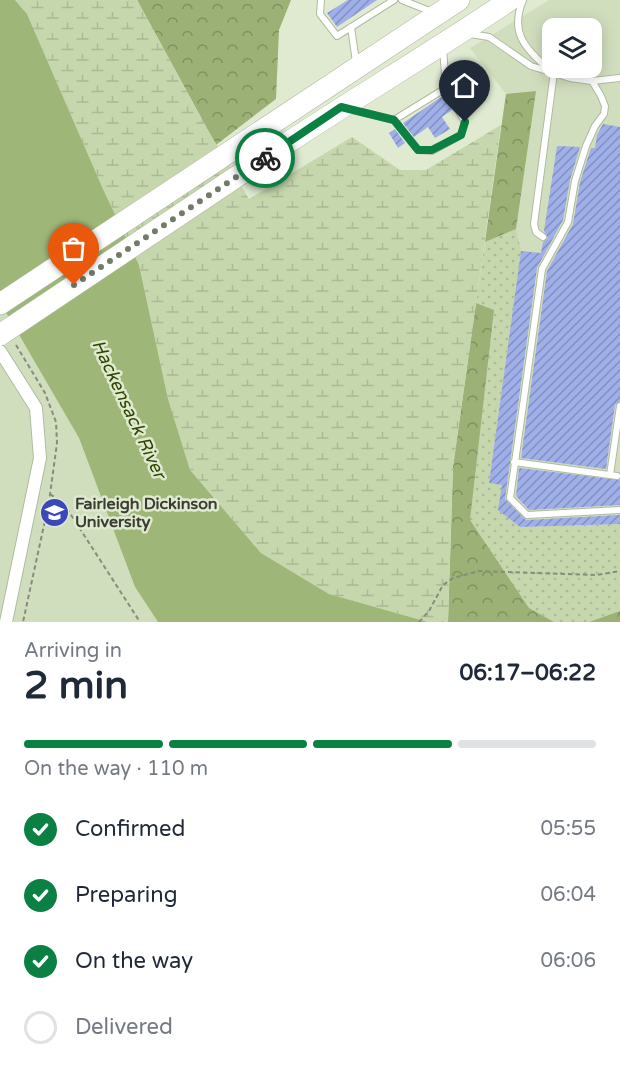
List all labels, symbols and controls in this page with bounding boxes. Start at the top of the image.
map controls [542,18,602,78]
button: layers [542,18,602,78]
pin [439,60,490,122]
icon: home [448,69,481,102]
courier [235,128,295,188]
icon: bike [249,142,282,175]
pin [48,223,99,285]
icon: bag [57,232,90,265]
water label: Hackensack River [87,336,172,484]
place label: Fairleigh Dickinson University [75,494,218,532]
school or university icon: Fairleigh Dickinson University [38,497,70,529]
text: Arriving in [24,639,122,663]
text: 06:17–06:22 [459,660,596,686]
text: 2 min [24,662,128,709]
text: On the way · 110 m [24,757,208,781]
icon: check [24,813,57,846]
text: Confirmed [75,816,185,842]
text: 05:55 [541,817,596,841]
icon: check [24,879,57,912]
text: Preparing [75,882,178,908]
text: 06:04 [541,883,596,907]
icon: check [24,945,57,978]
text: On the way [75,948,193,974]
text: 06:06 [541,949,596,973]
text: Delivered [75,1014,173,1040]

